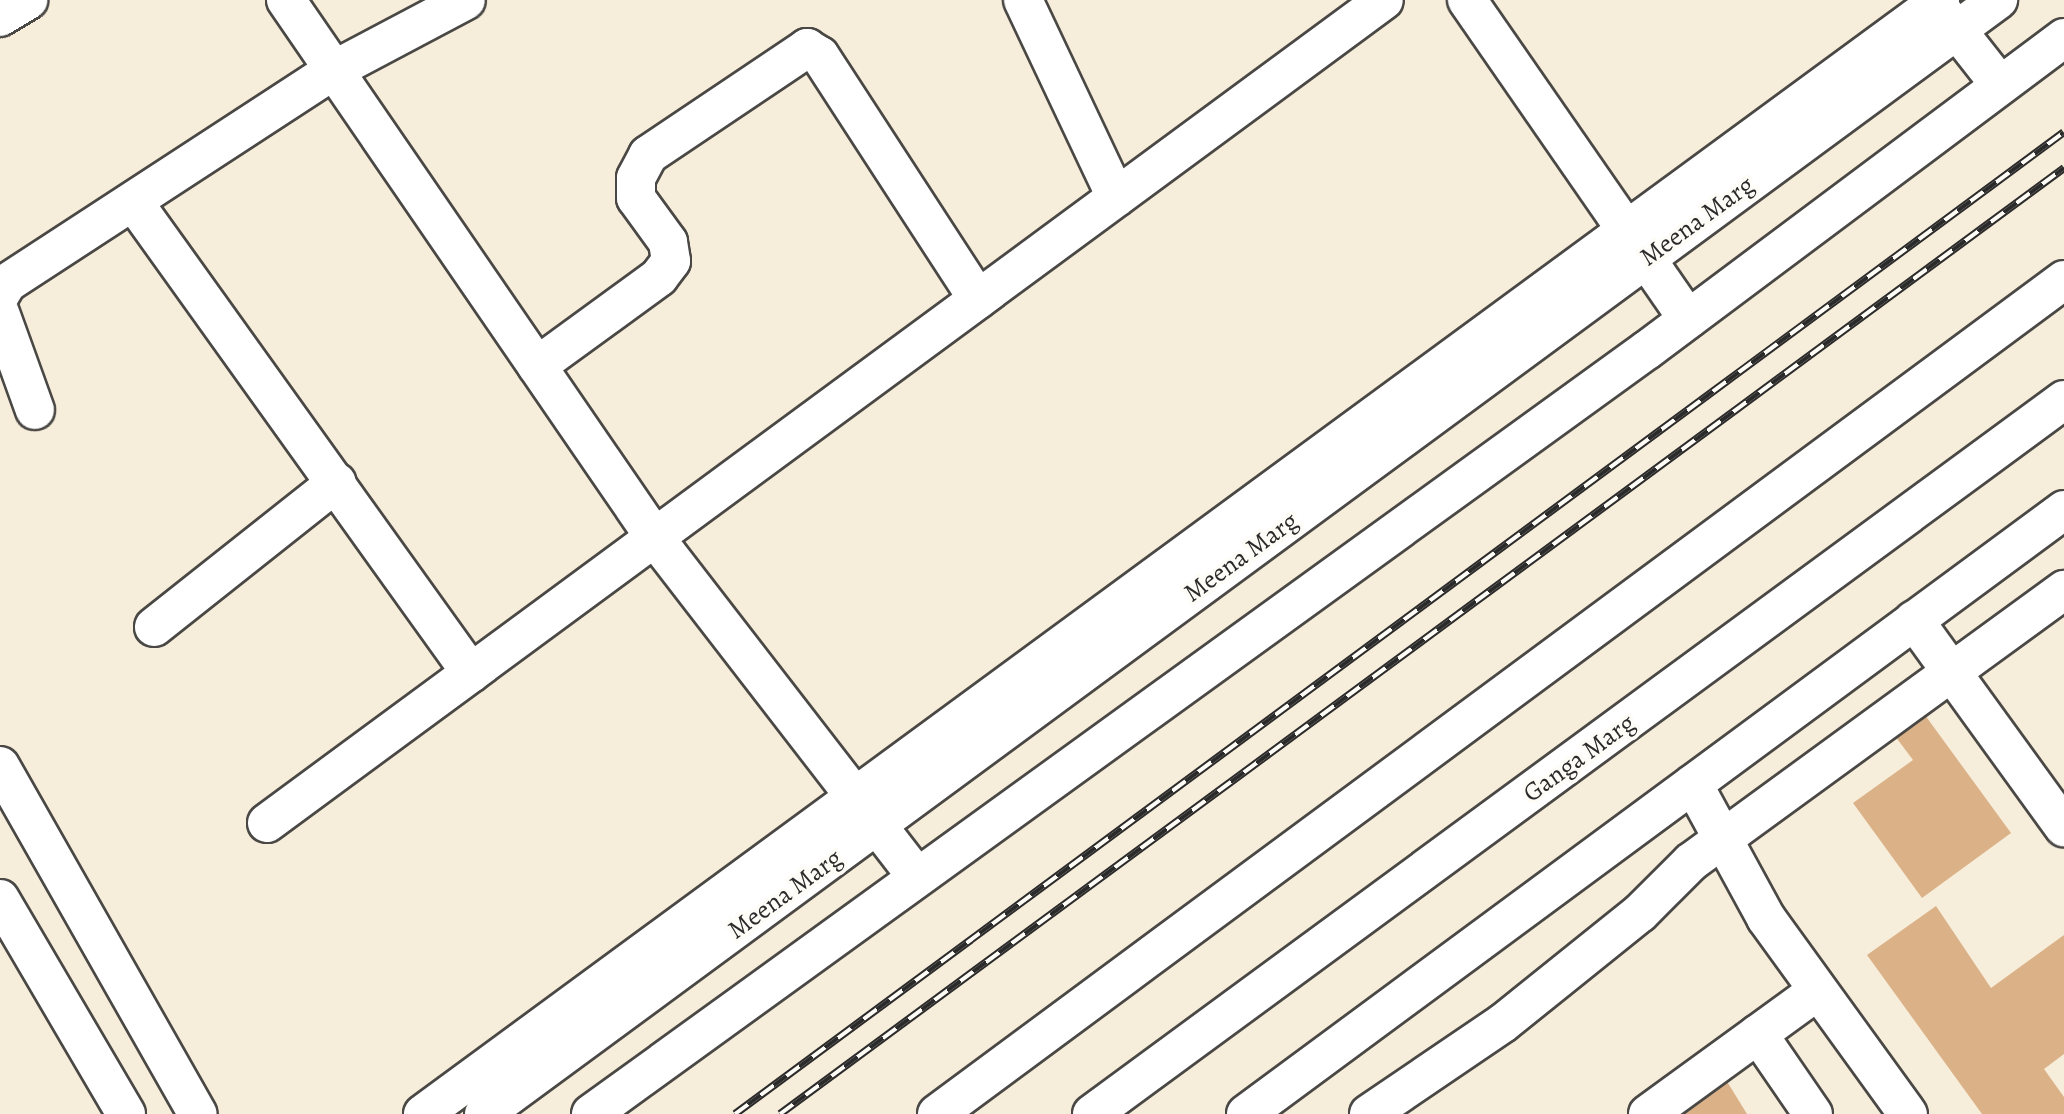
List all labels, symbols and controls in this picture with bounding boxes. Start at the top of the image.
street label: Meena Marg [1634,169,1760,273]
street label: Meena Marg [1178,505,1304,609]
street label: Ganga Marg [1517,707,1641,809]
street label: Meena Marg [722,842,848,946]

